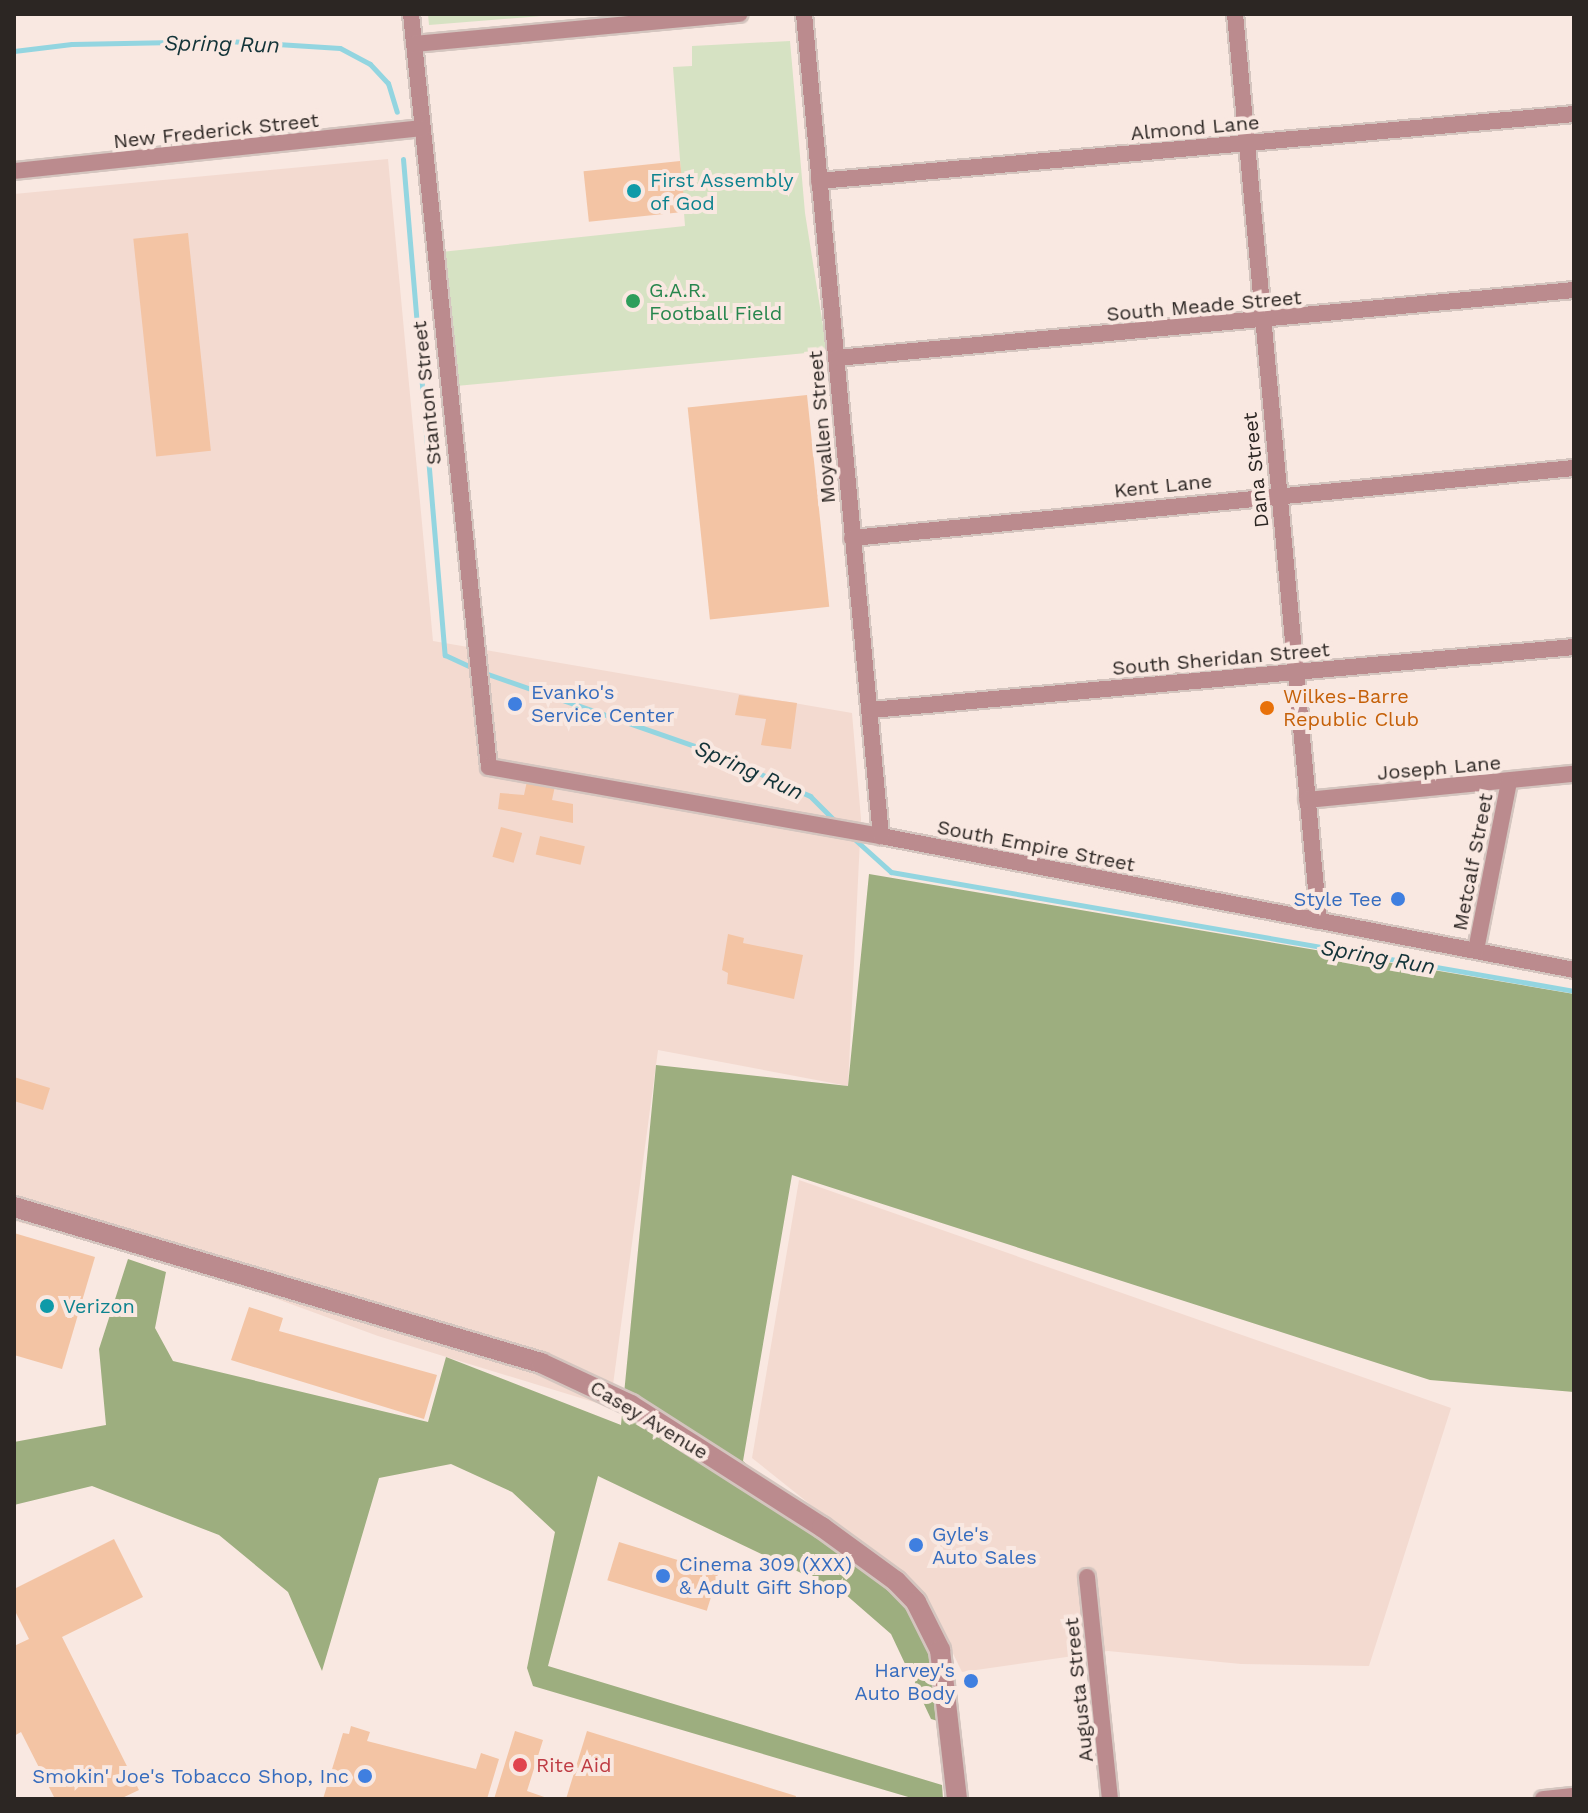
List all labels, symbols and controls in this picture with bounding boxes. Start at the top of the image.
water label: Spring Run [164,30,280,58]
street label: New Frederick Street [112,108,320,154]
street label: Almond Lane [1130,110,1260,146]
place label: First Assembly of God [650,168,794,215]
marker: First Assembly of God [625,182,643,200]
place label: G.A.R. Football Field [649,278,783,325]
street label: South Meade Street [1106,286,1302,326]
marker: G.A.R. Football Field [624,292,642,310]
street label: Stanton Street [408,320,446,466]
street label: Moyallen Street [803,350,841,504]
street label: Dana Street [1238,411,1274,529]
street label: Kent Lane [1113,469,1213,503]
street label: South Sheridan Street [1111,638,1331,680]
place label: Evanko's Service Center [531,680,674,727]
place label: Wilkes-Barre Republic Club [1283,684,1419,731]
marker: Evanko's Service Center [506,695,524,713]
marker: Wilkes-Barre Republic Club [1258,699,1276,717]
water label: Spring Run [691,734,807,806]
street label: Joseph Lane [1376,751,1502,785]
street label: Metcalf Street [1448,791,1498,933]
street label: South Empire Street [935,815,1137,877]
place label: Style Tee [1293,887,1382,911]
marker: Style Tee [1389,890,1407,908]
water label: Spring Run [1319,934,1437,980]
place label: Verizon [63,1294,135,1318]
marker: Verizon [38,1297,56,1315]
street label: Casey Avenue [585,1375,713,1465]
place label: Gyle's Auto Sales [932,1522,1037,1569]
marker: Gyle's Auto Sales [907,1536,925,1554]
place label: Cinema 309 (XXX) & Adult Gift Shop [679,1552,852,1599]
marker: Cinema 309 (XXX) & Adult Gift Shop [654,1567,672,1585]
street label: Augusta Street [1059,1616,1099,1764]
place label: Harvey's Auto Body [855,1658,955,1705]
marker: Harvey's Auto Body [962,1672,980,1690]
place label: Rite Aid [536,1753,612,1777]
marker: Rite Aid [511,1756,529,1774]
place label: Smokin' Joe's Tobacco Shop, Inc [31,1764,349,1788]
marker: Smokin' Joe's Tobacco Shop, Inc [356,1767,374,1785]

